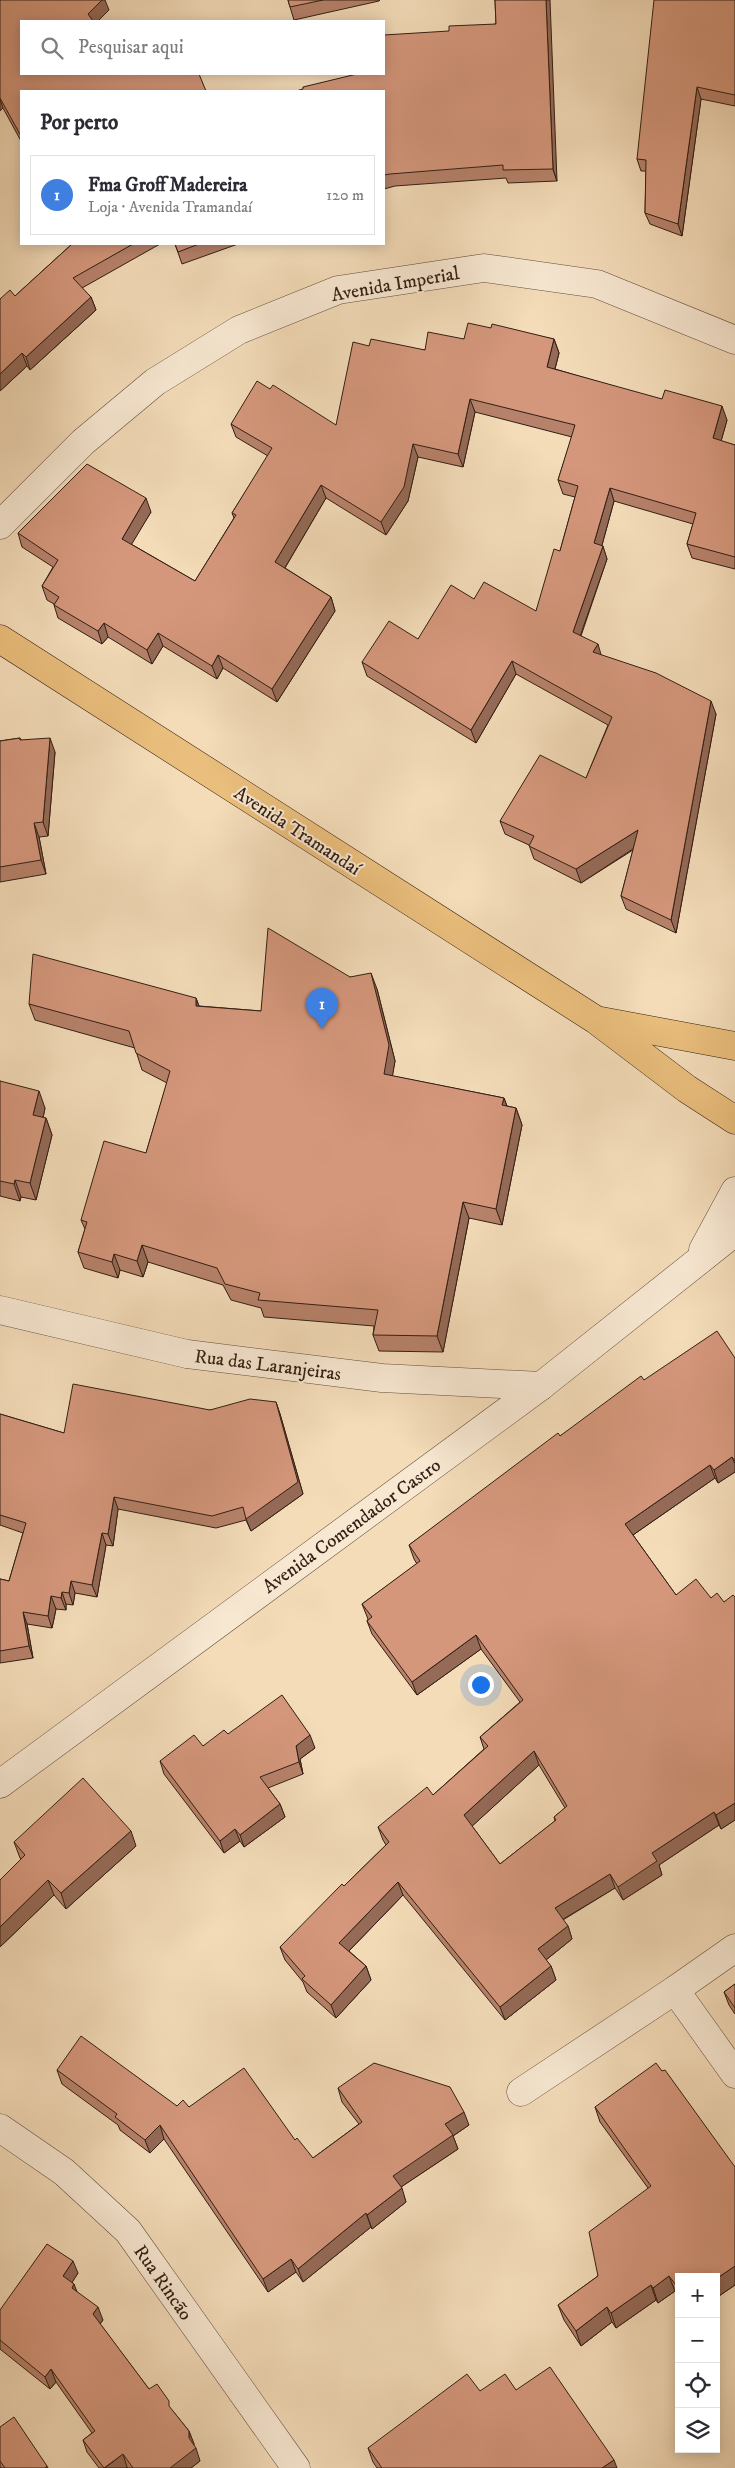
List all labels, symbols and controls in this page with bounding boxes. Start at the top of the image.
search box [20,20,385,75]
icon: search [38,34,66,62]
text: Pesquisar aqui [78,36,184,59]
text: Por perto [40,110,118,136]
text: Fma Groff Madereira [88,174,247,197]
text: 1 [54,185,60,205]
text: 120 m [326,185,364,205]
text: Loja · Avenida Tramandaí [88,197,252,217]
street label: Avenida Imperial [329,262,461,307]
street label: Avenida Tramandaí [229,782,366,881]
pin: 1 [306,988,338,1029]
street label: Rua das Laranjeiras [193,1345,342,1386]
street label: Avenida Comendador Castro [258,1454,446,1599]
your location [468,1672,494,1698]
street label: Rua Rincão [128,2241,197,2325]
map controls [675,2273,720,2453]
button: + [675,2273,720,2318]
button: − [675,2318,720,2363]
button: locate [675,2363,720,2408]
button: layers [675,2408,720,2453]

